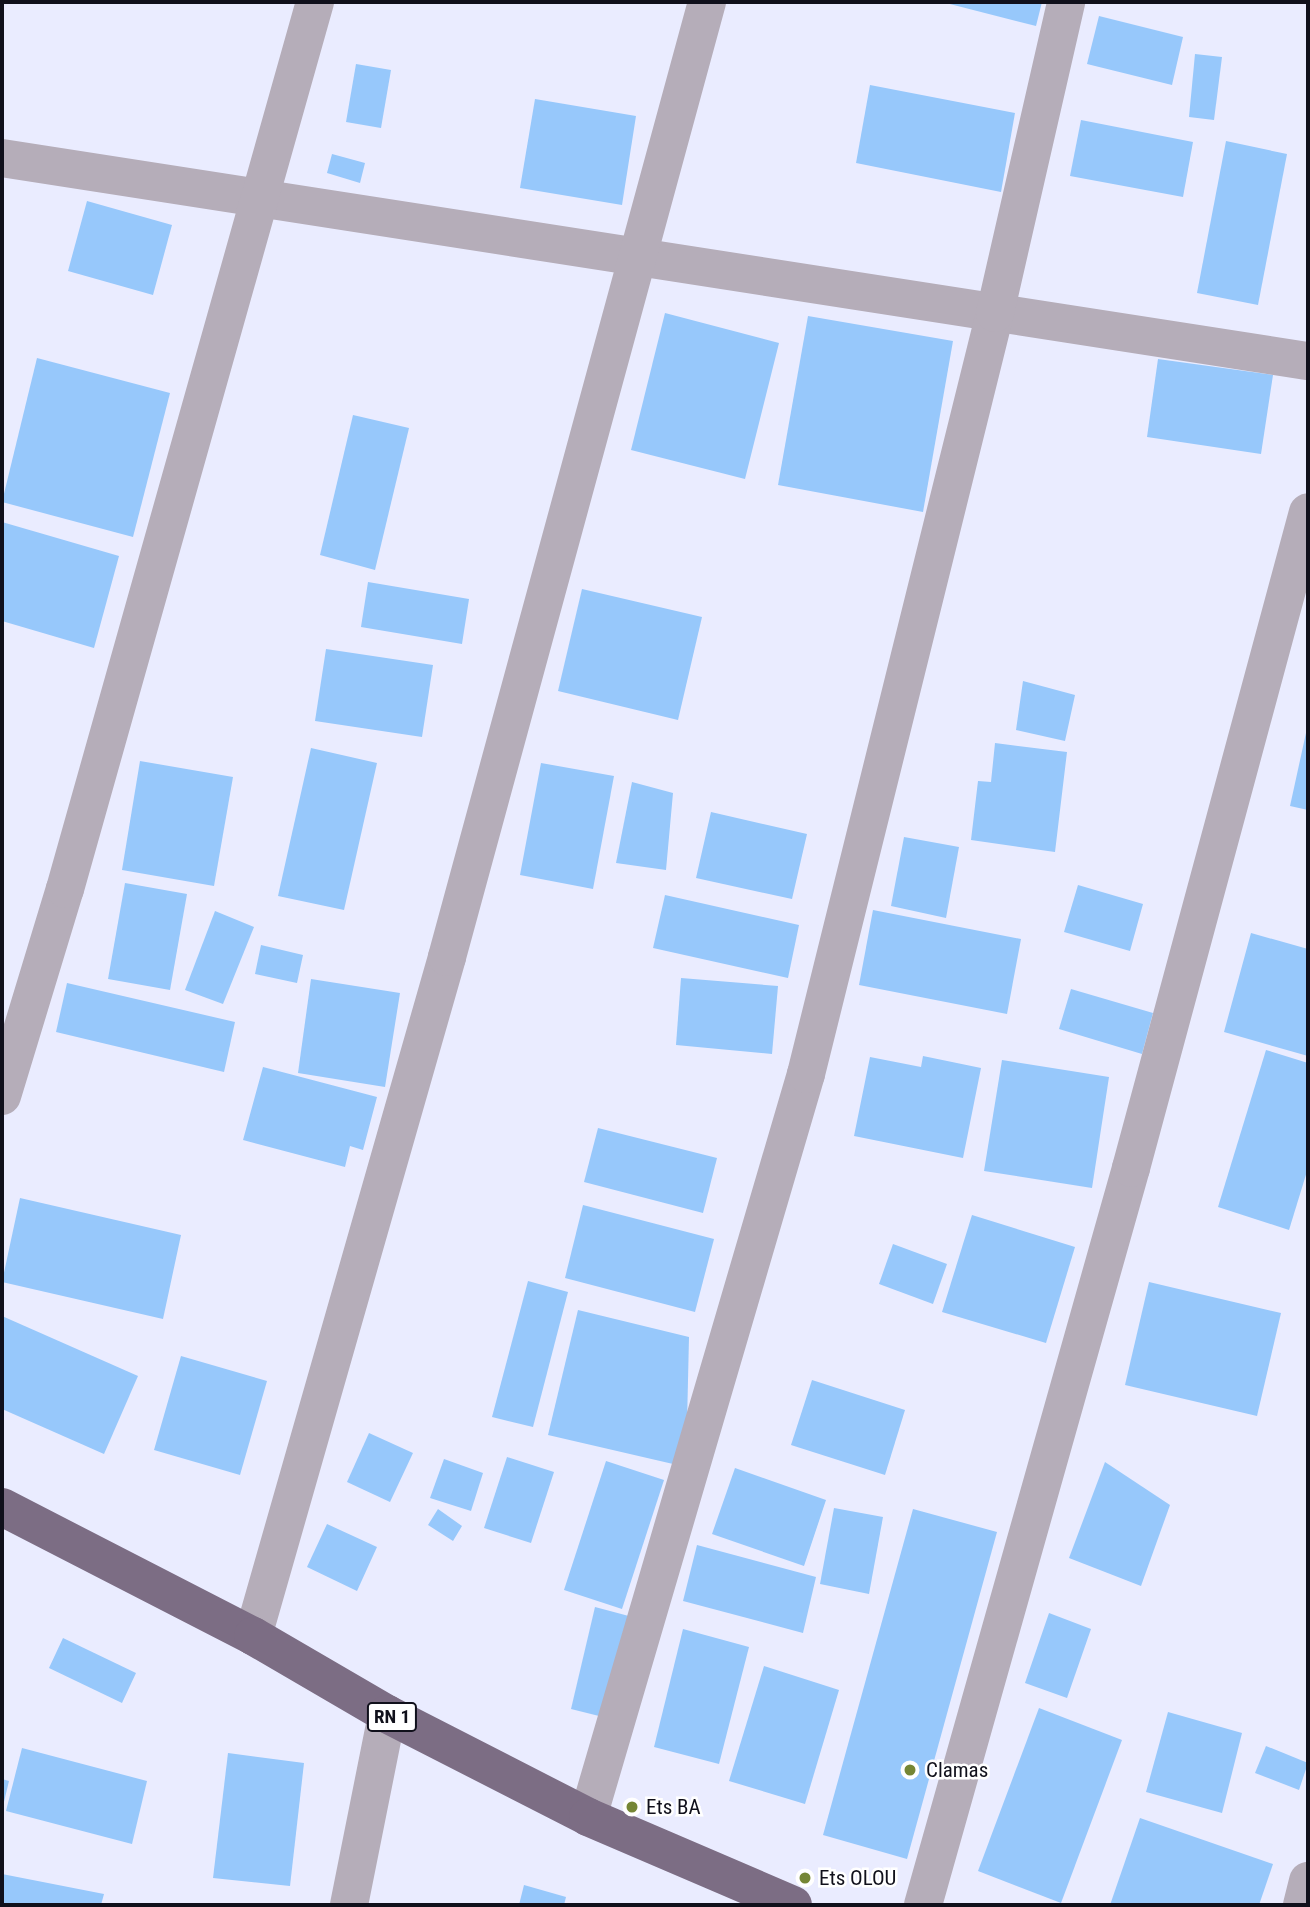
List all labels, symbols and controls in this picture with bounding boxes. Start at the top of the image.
road number: RN 1 [366,1702,418,1732]
place label: Clamas [926,1757,988,1783]
marker: Clamas [900,1760,920,1780]
place label: Ets BA [646,1794,701,1820]
marker: Ets BA [624,1799,640,1815]
place label: Ets OLOU [819,1865,896,1891]
marker: Ets OLOU [797,1870,813,1886]

